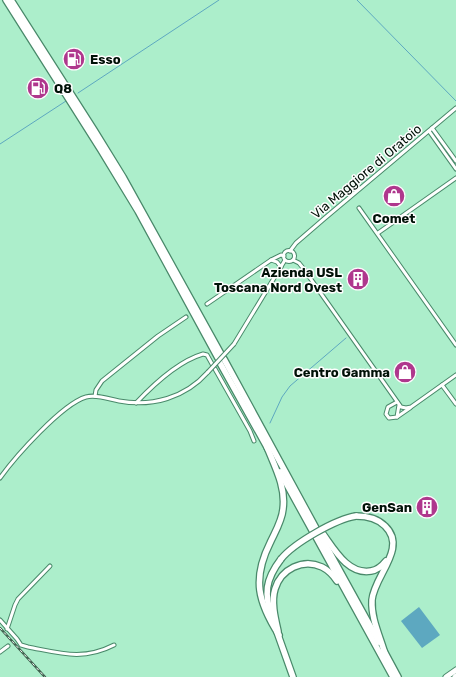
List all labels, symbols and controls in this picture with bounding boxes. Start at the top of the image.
fuel station icon: Esso [61,46,87,72]
place label: Esso [90,52,121,67]
fuel station icon: Q8 [25,75,51,101]
place label: Q8 [54,81,72,96]
street label: Via Maggiore di Oratoio [308,121,425,223]
shop icon: Comet [381,183,407,209]
place label: Comet [373,211,415,226]
place label: Azienda USL Toscana Nord Ovest [214,265,342,295]
building icon: Azienda USL Toscana Nord Ovest [345,266,371,292]
shop icon: Centro Gamma [392,359,418,385]
place label: Centro Gamma [294,365,390,380]
building icon: GenSan [414,494,440,520]
place label: GenSan [362,500,412,515]

